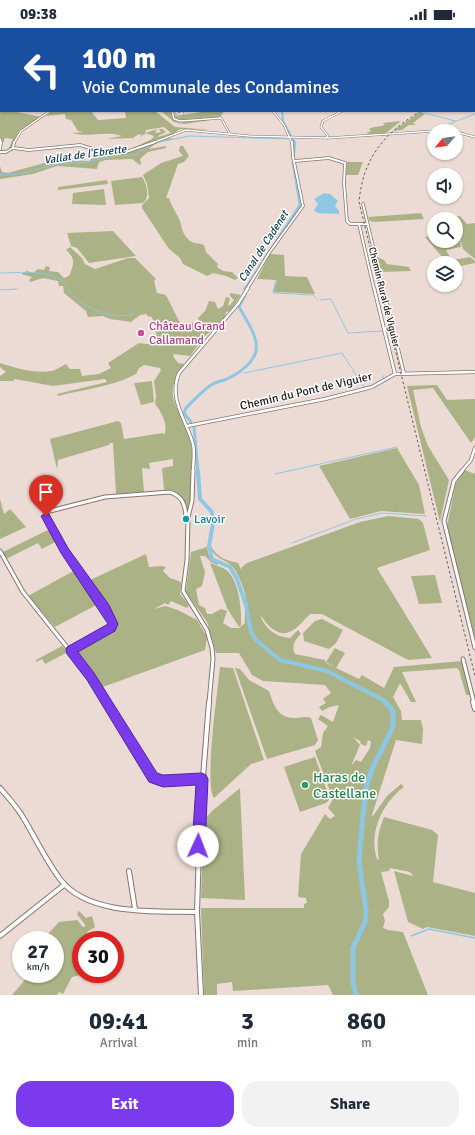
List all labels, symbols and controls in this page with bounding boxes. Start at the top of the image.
text: 09:38 [20,5,57,23]
text: 100 m [82,42,156,76]
icon: left [16,44,68,96]
text: Voie Communale des Condamines [82,76,339,98]
north arrow [427,124,463,160]
map controls [427,124,463,292]
water label: Vallat de l'Ebrette [43,142,128,167]
button: sound [427,168,463,204]
water label: Canal de Cadenet [236,207,292,284]
button: search [427,212,463,248]
street label: Chemin Rural de Viguier [366,246,402,349]
button: layers [427,256,463,292]
place label: Château Grand Callamand [149,319,225,348]
marker: Château Grand Callamand [136,328,146,338]
street label: Chemin du Pont de Viguier [239,369,374,414]
pin [29,475,63,516]
icon: arrive [35,481,57,503]
place label: Lavoir [194,512,226,527]
marker: Lavoir [181,514,191,524]
place label: Haras de Castellane [313,769,376,802]
marker: Haras de Castellane [300,780,310,790]
position arrow [177,825,219,867]
speed limit sign: 30 [72,931,124,983]
text: 27 [27,939,49,964]
text: km/h [27,961,49,973]
text: 09:41 [89,1006,148,1036]
text: 3 [241,1006,254,1036]
text: 860 [347,1006,386,1036]
text: Arrival [100,1035,137,1051]
text: min [237,1035,258,1051]
text: m [361,1035,372,1051]
button: Exit [16,1081,234,1127]
button: Share [242,1081,459,1127]

